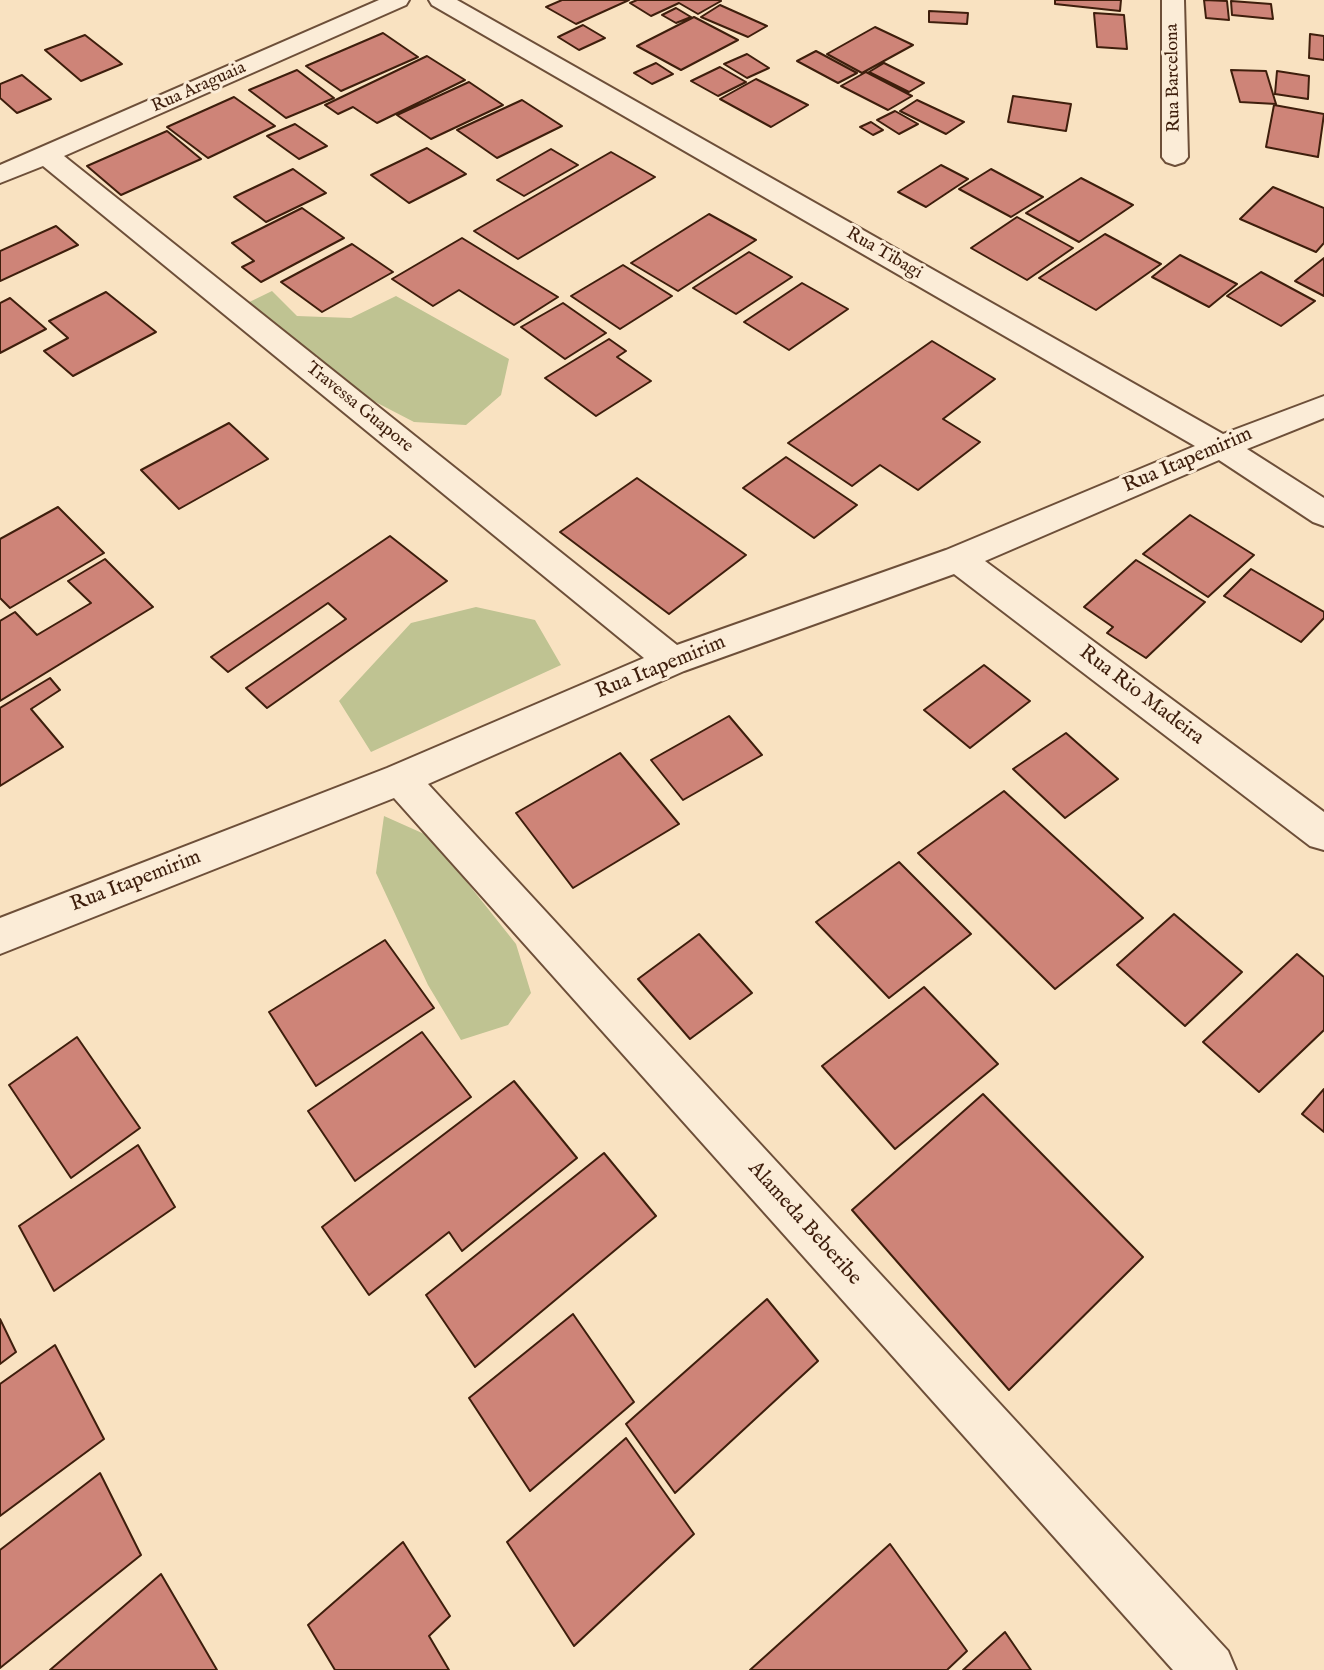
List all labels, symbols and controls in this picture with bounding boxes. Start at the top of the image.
street label: Rua Barcelona [1162,23,1186,133]
street label: Rua Araguaia [149,58,249,118]
street label: Rua Tibagi [842,224,926,284]
street label: Travessa Guapore [301,358,417,458]
street label: Rua Itapemirim [1120,422,1256,500]
street label: Rua Itapemirim [592,630,730,706]
street label: Rua Rio Madeira [1074,641,1208,751]
street label: Rua Itapemirim [67,846,205,918]
street label: Alameda Beberibe [742,1157,866,1291]

